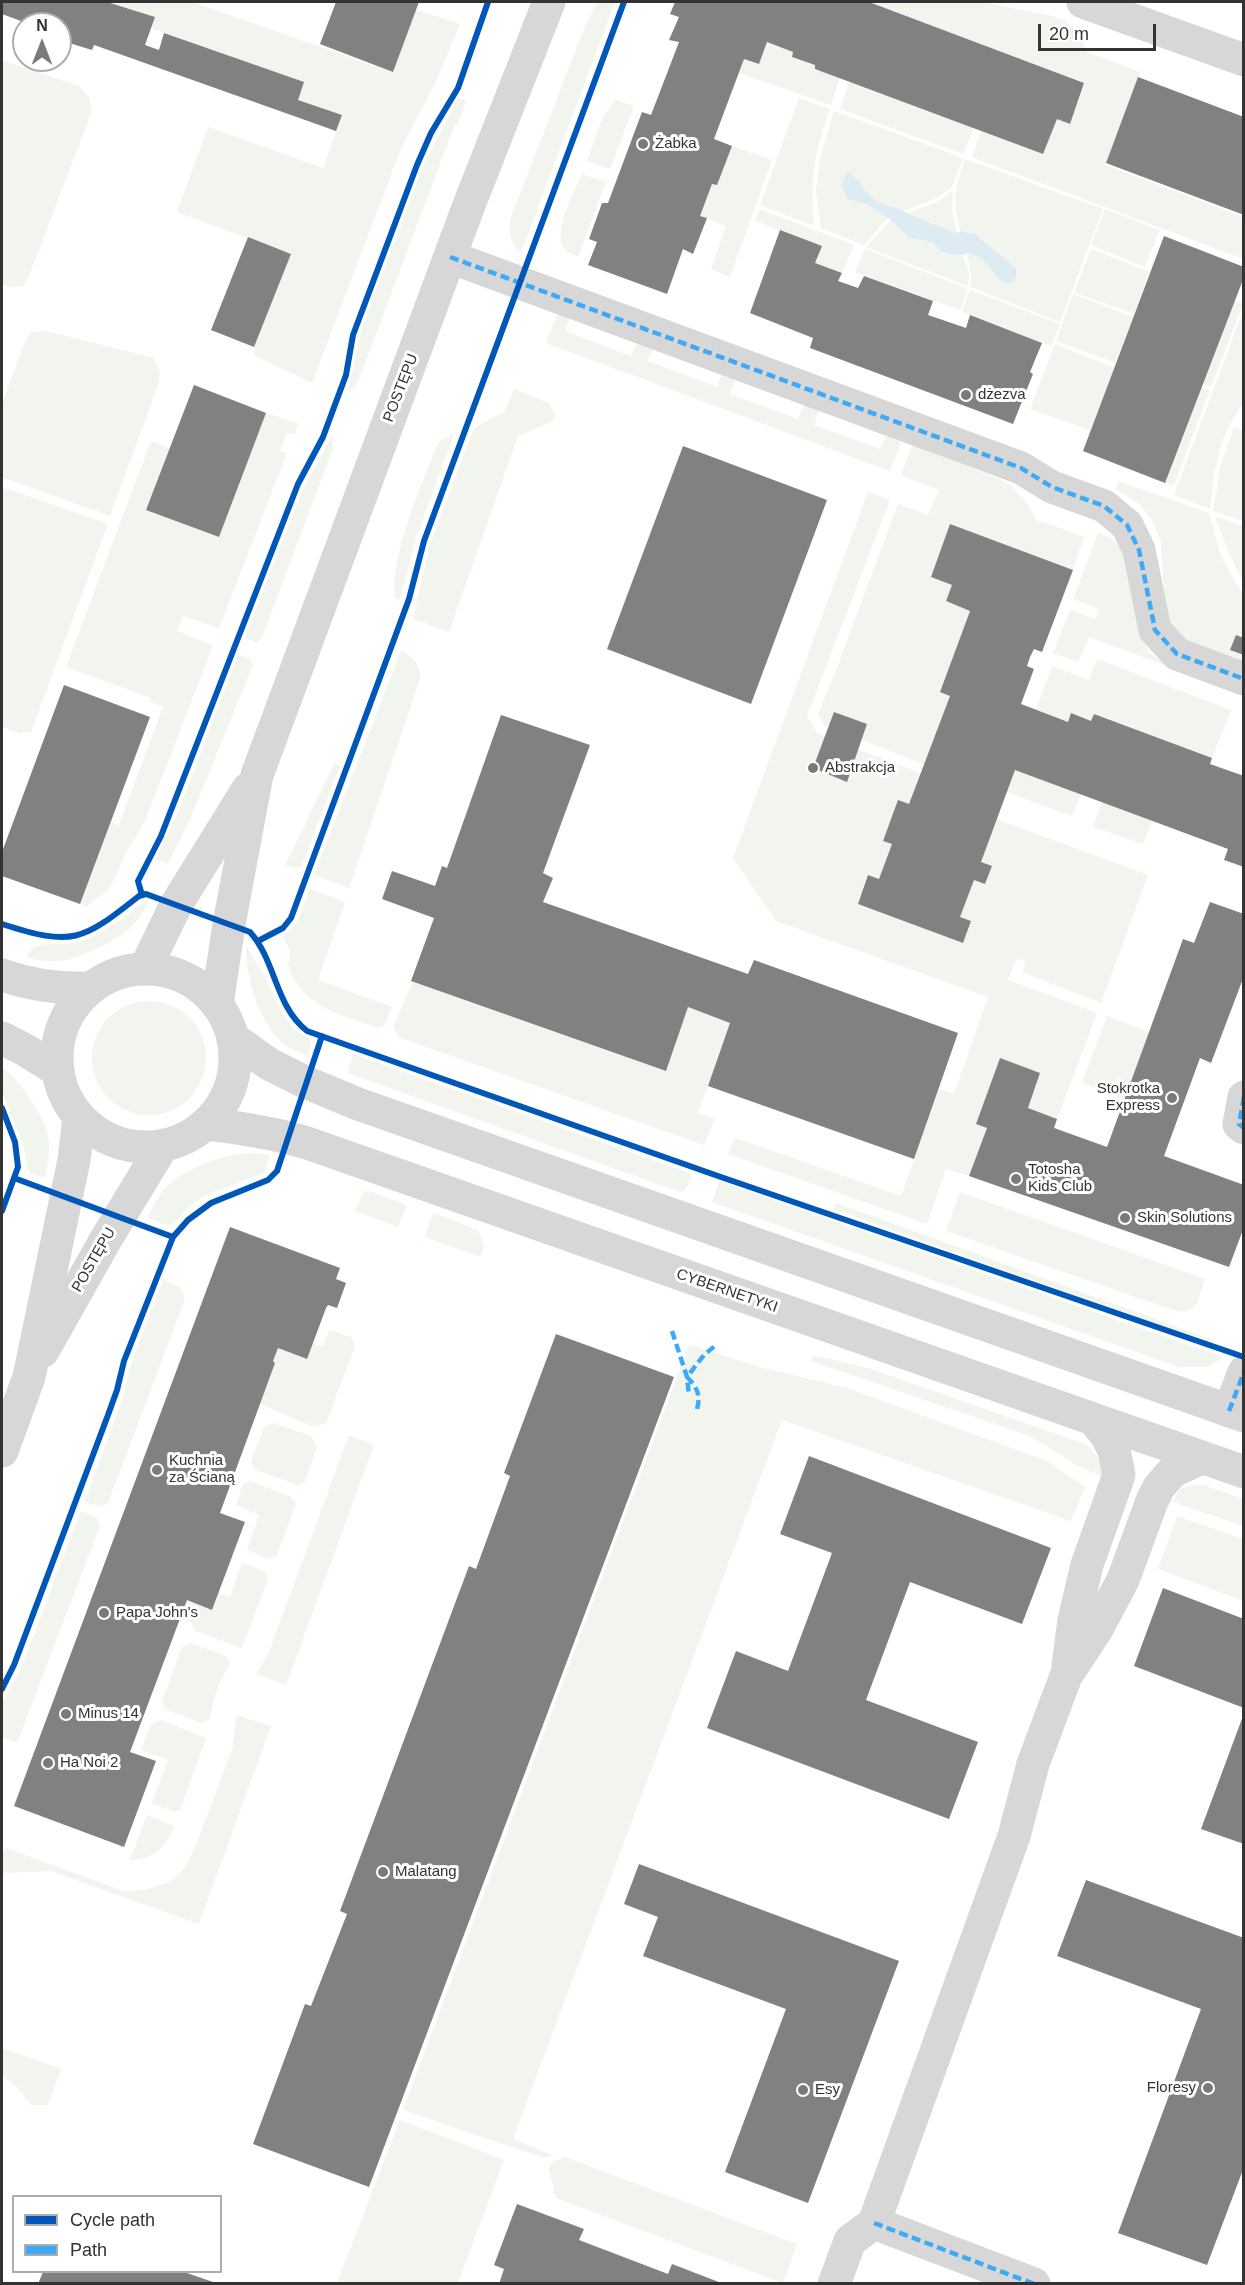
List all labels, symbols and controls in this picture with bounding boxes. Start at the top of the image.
north arrow [12,12,72,72]
scale bar [1041,12,1160,50]
text: N [36,17,48,34]
text: 20 m [1049,24,1089,44]
place label: Żabka [655,135,697,153]
marker: Żabka [636,137,650,151]
street label: POSTĘPU [380,351,422,425]
place label: dżezva [978,386,1026,404]
marker: dżezva [959,388,973,402]
place label: Abstrakcja [825,759,895,777]
marker: Abstrakcja [806,761,820,775]
place label: Stokrotka Express [1097,1080,1160,1115]
marker: Stokrotka Express [1165,1091,1179,1105]
place label: Totosha Kids Club [1028,1161,1092,1196]
marker: Totosha Kids Club [1009,1172,1023,1186]
place label: Skin Solutions [1137,1209,1232,1227]
marker: Skin Solutions [1118,1211,1132,1225]
street label: POSTĘPU [68,1224,120,1296]
street label: CYBERNETYKI [674,1265,780,1317]
place label: Kuchnia za Ścianą [169,1452,235,1487]
marker: Kuchnia za Ścianą [150,1463,164,1477]
place label: Papa John's [116,1604,198,1622]
marker: Papa John's [97,1606,111,1620]
place label: Minus 14 [78,1705,139,1723]
marker: Minus 14 [59,1707,73,1721]
place label: Ha Noi 2 [60,1754,118,1772]
marker: Ha Noi 2 [41,1756,55,1770]
place label: Malatang [395,1863,457,1881]
marker: Malatang [376,1865,390,1879]
place label: Floresy [1147,2079,1196,2097]
place label: Esy [815,2081,840,2099]
marker: Floresy [1201,2081,1215,2095]
marker: Esy [796,2083,810,2097]
legend [12,2195,222,2273]
text: Cycle path [70,2210,155,2230]
text: Path [70,2240,107,2260]

